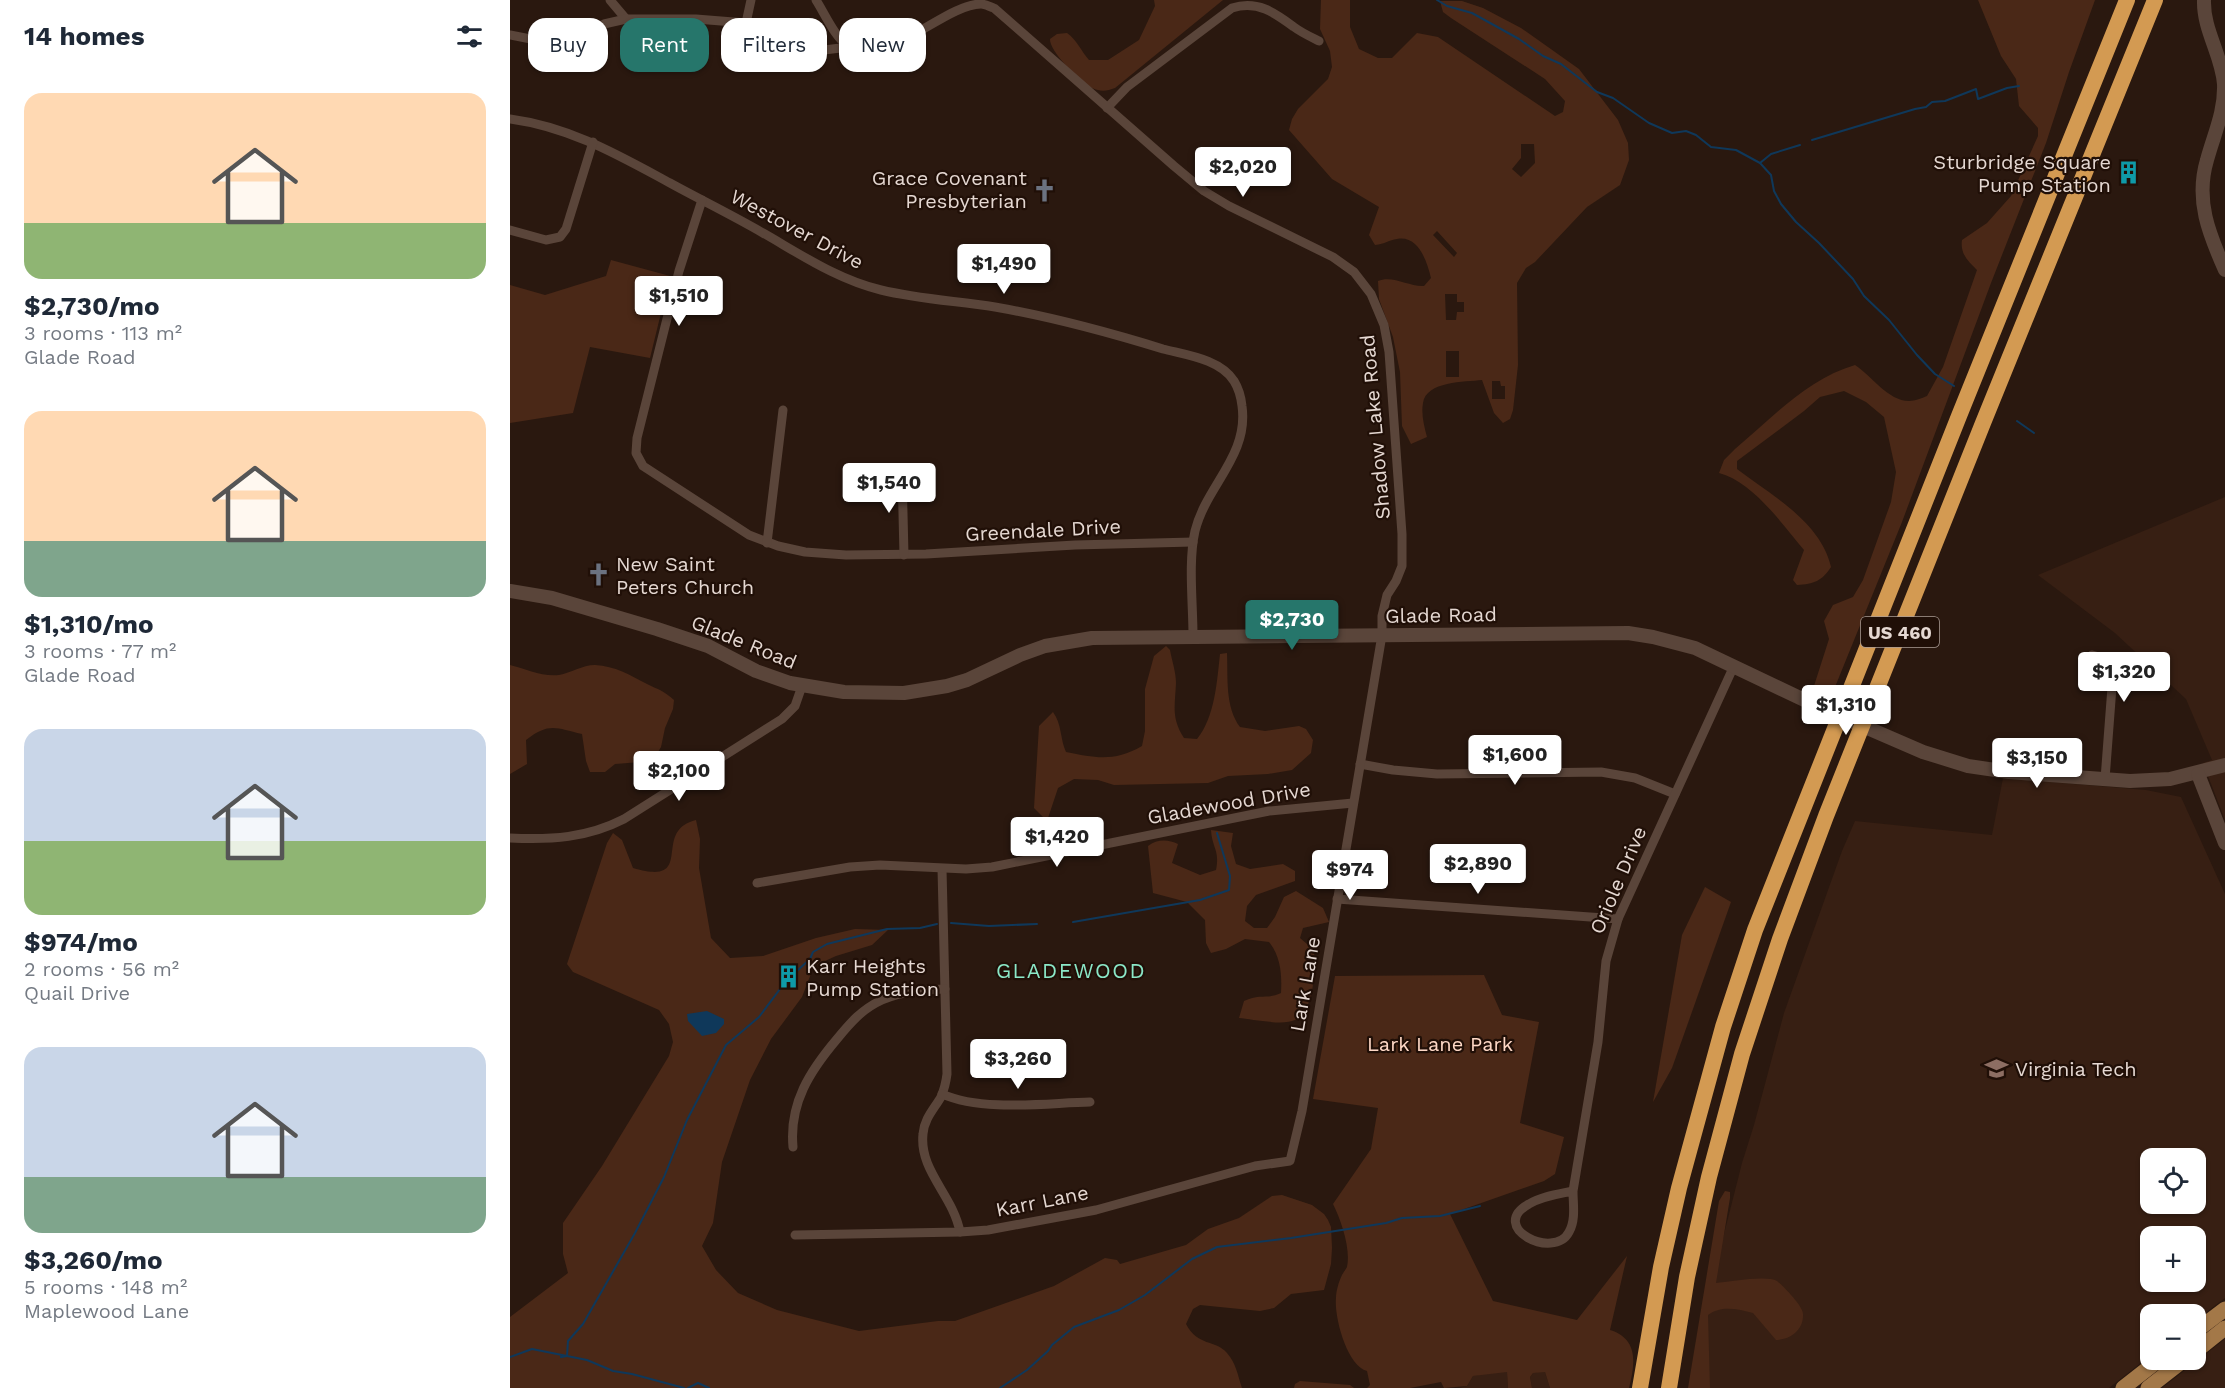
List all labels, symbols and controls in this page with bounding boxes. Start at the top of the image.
chip: Buy [528,18,608,72]
chip: Rent [620,18,709,72]
chip: Filters [721,18,827,72]
chip: New [839,18,926,72]
icon: filters [453,20,486,53]
text: 14 homes [24,21,145,51]
icon: home [201,132,309,240]
pin: $2,020 [1194,147,1292,198]
place label: Sturbridge Square Pump Station [1933,150,2111,197]
text: $2,020 [1209,154,1277,178]
building icon: Sturbridge Square Pump Station [2116,160,2142,186]
place label: Grace Covenant Presbyterian [872,166,1028,213]
church icon: Grace Covenant Presbyterian [1032,177,1058,203]
street label: Westover Drive [726,184,868,274]
pin: $1,490 [955,244,1053,295]
text: $1,490 [971,251,1037,275]
pin: $1,510 [630,276,728,327]
text: $1,510 [649,283,709,307]
text: $2,730/mo [24,291,159,321]
text: 3 rooms · 113 m² [24,321,182,345]
street label: Shadow Lake Road [1355,334,1395,520]
text: Glade Road [24,345,136,369]
icon: home [201,450,309,558]
pin: $1,540 [840,463,938,514]
text: $1,540 [857,470,921,494]
street label: Greendale Drive [965,514,1121,546]
place label: New Saint Peters Church [616,552,754,599]
church icon: New Saint Peters Church [585,562,611,588]
pin: $2,730 [1243,600,1341,651]
street label: Glade Road [1385,602,1497,628]
text: $2,730 [1259,607,1325,631]
text: $1,310/mo [24,609,154,639]
street label: Glade Road [688,610,800,674]
road number: US 460 [1861,617,1939,647]
text: 3 rooms · 77 m² [24,639,176,663]
pin: $1,320 [2075,652,2173,703]
text: $1,320 [2092,659,2156,683]
text: Glade Road [24,663,136,687]
pin: $1,310 [1797,685,1895,736]
text: $1,310 [1816,692,1876,716]
pin: $1,600 [1466,735,1564,786]
pin: $3,150 [1988,738,2086,789]
text: $1,600 [1482,742,1548,766]
text: $3,150 [2006,745,2068,769]
pin: $2,100 [630,751,728,802]
text: $2,100 [648,758,710,782]
icon: home [201,768,309,876]
street label: Gladewood Drive [1146,777,1312,829]
pin: $1,420 [1008,817,1106,868]
street label: Oriole Drive [1585,823,1651,937]
text: $1,420 [1025,824,1089,848]
pin: $2,890 [1429,844,1527,895]
pin: $974 [1314,850,1386,901]
text: $2,890 [1444,851,1512,875]
text: $974 [1326,857,1374,881]
text: $974/mo [24,927,138,957]
street label: Lark Lane [1285,934,1325,1034]
place label: Karr Heights Pump Station [806,954,939,1001]
text: 2 rooms · 56 m² [24,957,179,981]
district label: GLADEWOOD [996,958,1146,983]
building icon: Karr Heights Pump Station [775,964,801,990]
text: Quail Drive [24,981,130,1005]
park label: Lark Lane Park [1367,1032,1513,1056]
pin: $3,260 [969,1039,1067,1090]
text: $3,260 [984,1046,1052,1070]
school or university icon: Virginia Tech [1984,1056,2010,1082]
place label: Virginia Tech [2015,1057,2137,1081]
icon: home [201,1086,309,1194]
map controls [2140,1148,2206,1370]
button: locate [2140,1148,2206,1214]
street label: Karr Lane [994,1180,1090,1222]
button: + [2140,1226,2206,1292]
text: $3,260/mo [24,1245,163,1275]
text: 5 rooms · 148 m² [24,1275,187,1299]
text: Maplewood Lane [24,1299,189,1323]
button: − [2140,1304,2206,1370]

